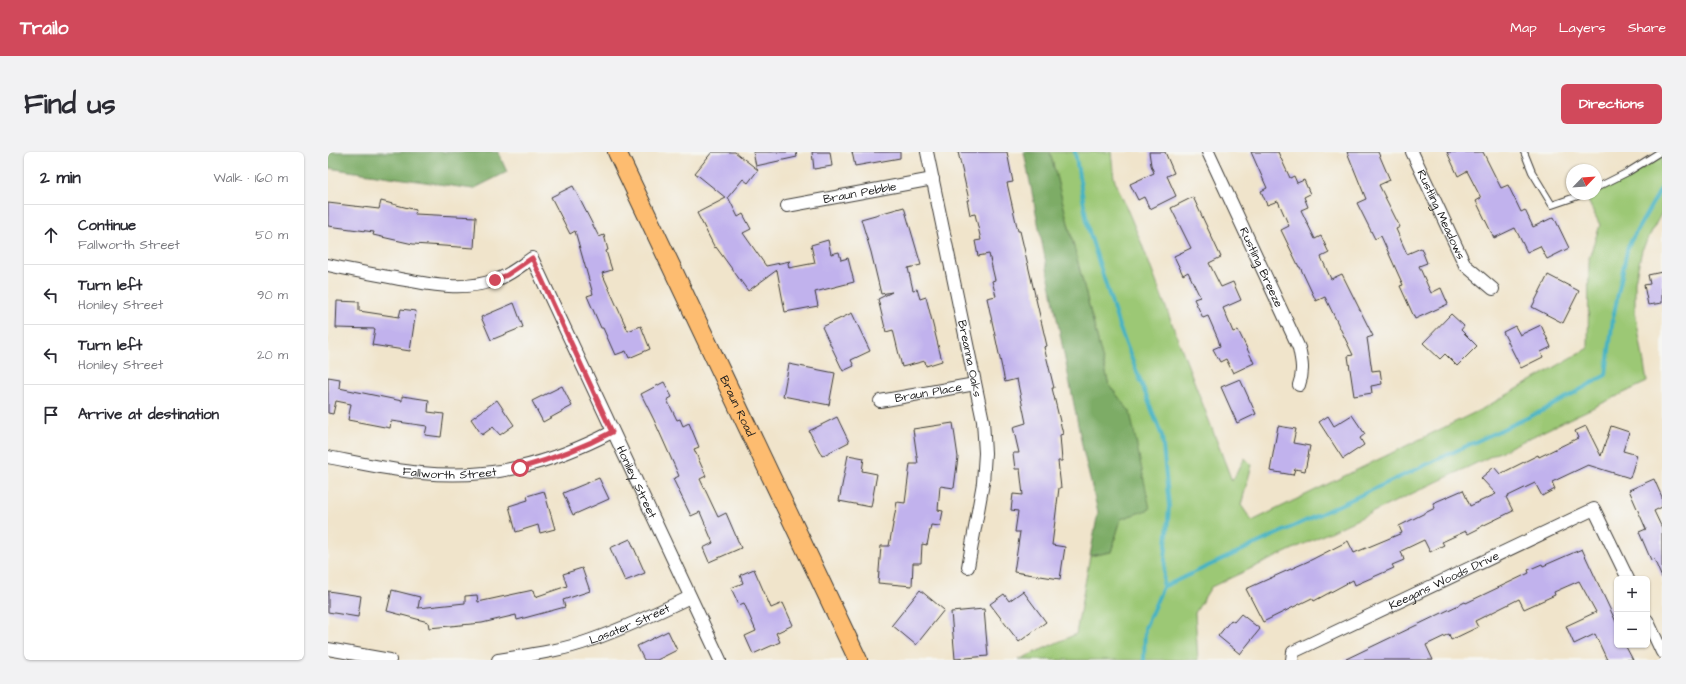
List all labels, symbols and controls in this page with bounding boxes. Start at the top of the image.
text: Trailo [20,15,69,42]
text: Map [1510,18,1537,38]
text: Layers [1559,18,1606,38]
text: Share [1628,18,1666,38]
button: Directions [1561,84,1662,124]
text: Find us [24,85,115,124]
north arrow [1566,164,1602,200]
text: 2 min [40,166,81,190]
street label: Rustling Meadows [1413,167,1470,262]
text: Walk · 160 m [214,169,288,187]
street label: Braun Pebble [822,177,898,208]
text: Continue [78,215,136,236]
icon: ahead [40,224,62,246]
street label: Rustling Breeze [1235,224,1288,311]
text: 50 m [255,226,288,244]
text: Fallworth Street [78,236,180,254]
route end [486,271,504,289]
text: Turn left [78,275,142,296]
icon: left [40,284,62,306]
text: 90 m [257,286,288,304]
text: Honiley Street [78,296,163,314]
street label: Breanna Oaks [954,319,986,399]
text: Turn left [78,335,142,356]
icon: left [40,344,62,366]
text: 20 m [257,346,288,364]
text: Honiley Street [78,356,163,374]
street label: Braun Road [716,373,759,439]
street label: Braun Place [893,378,964,407]
icon: arrive [40,404,62,426]
text: Arrive at destination [78,404,219,425]
street label: Honiley Street [612,443,661,521]
route start [511,459,529,477]
street label: Fallworth Street [402,462,498,483]
street label: Keegans Woods Drive [1386,547,1502,614]
map controls [1614,576,1650,648]
button: + [1614,576,1650,612]
street label: Lasater Street [587,599,673,649]
button: − [1614,612,1650,648]

